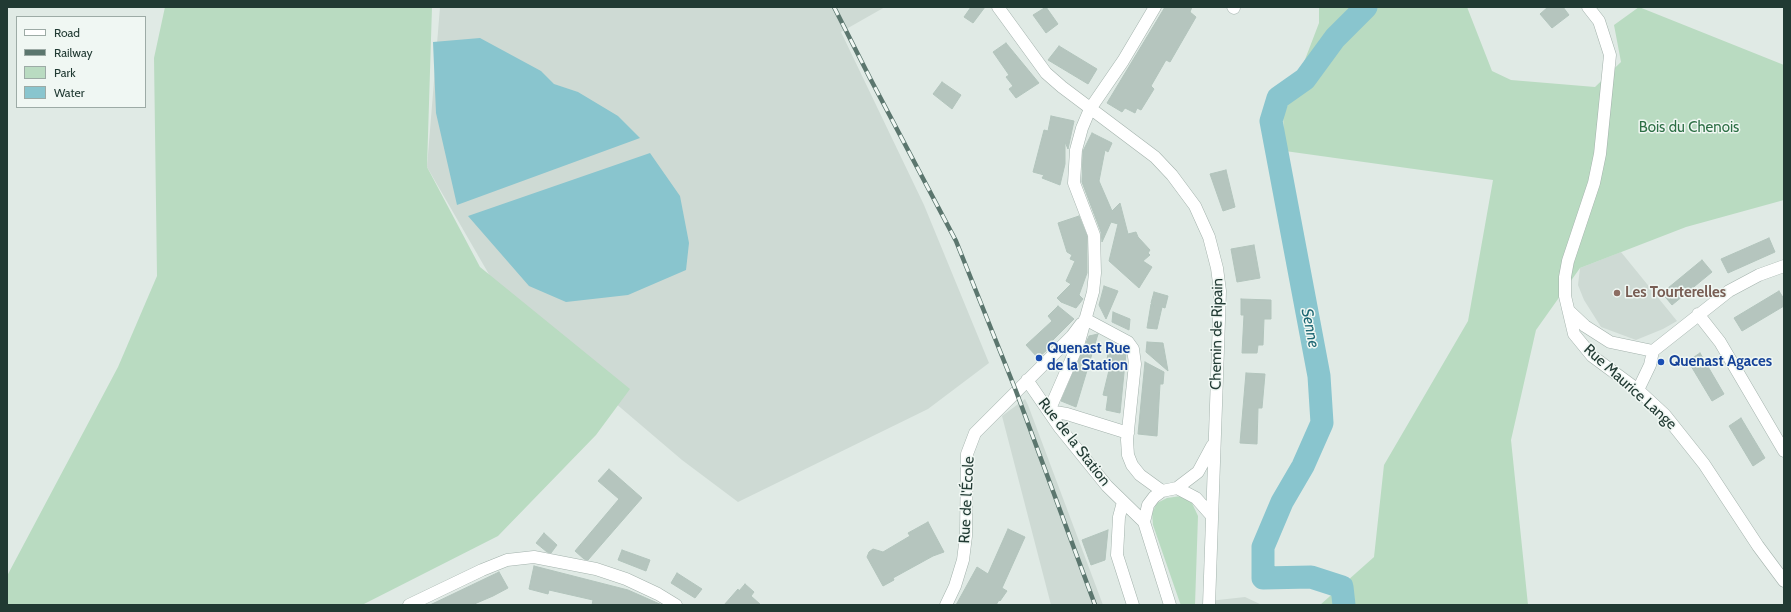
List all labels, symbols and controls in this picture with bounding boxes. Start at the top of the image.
legend [16,16,146,108]
text: Road [54,25,80,40]
text: Railway [54,45,92,60]
text: Park [54,65,76,80]
text: Water [54,85,84,100]
park label: Bois du Chenois [1639,119,1739,137]
street label: Chemin de Ripain [1207,278,1227,390]
place label: Les Tourterelles [1625,284,1726,302]
marker: Les Tourterelles [1612,288,1622,298]
water label: Senne [1297,307,1323,349]
place label: Quenast Rue de la Station [1047,340,1130,375]
street label: Rue Maurice Lange [1580,341,1680,433]
marker: Quenast Rue de la Station [1034,353,1044,363]
place label: Quenast Agaces [1669,353,1772,371]
marker: Quenast Agaces [1656,357,1666,367]
street label: Rue de la Station [1034,394,1114,490]
street label: Rue de l'École [956,456,978,544]

